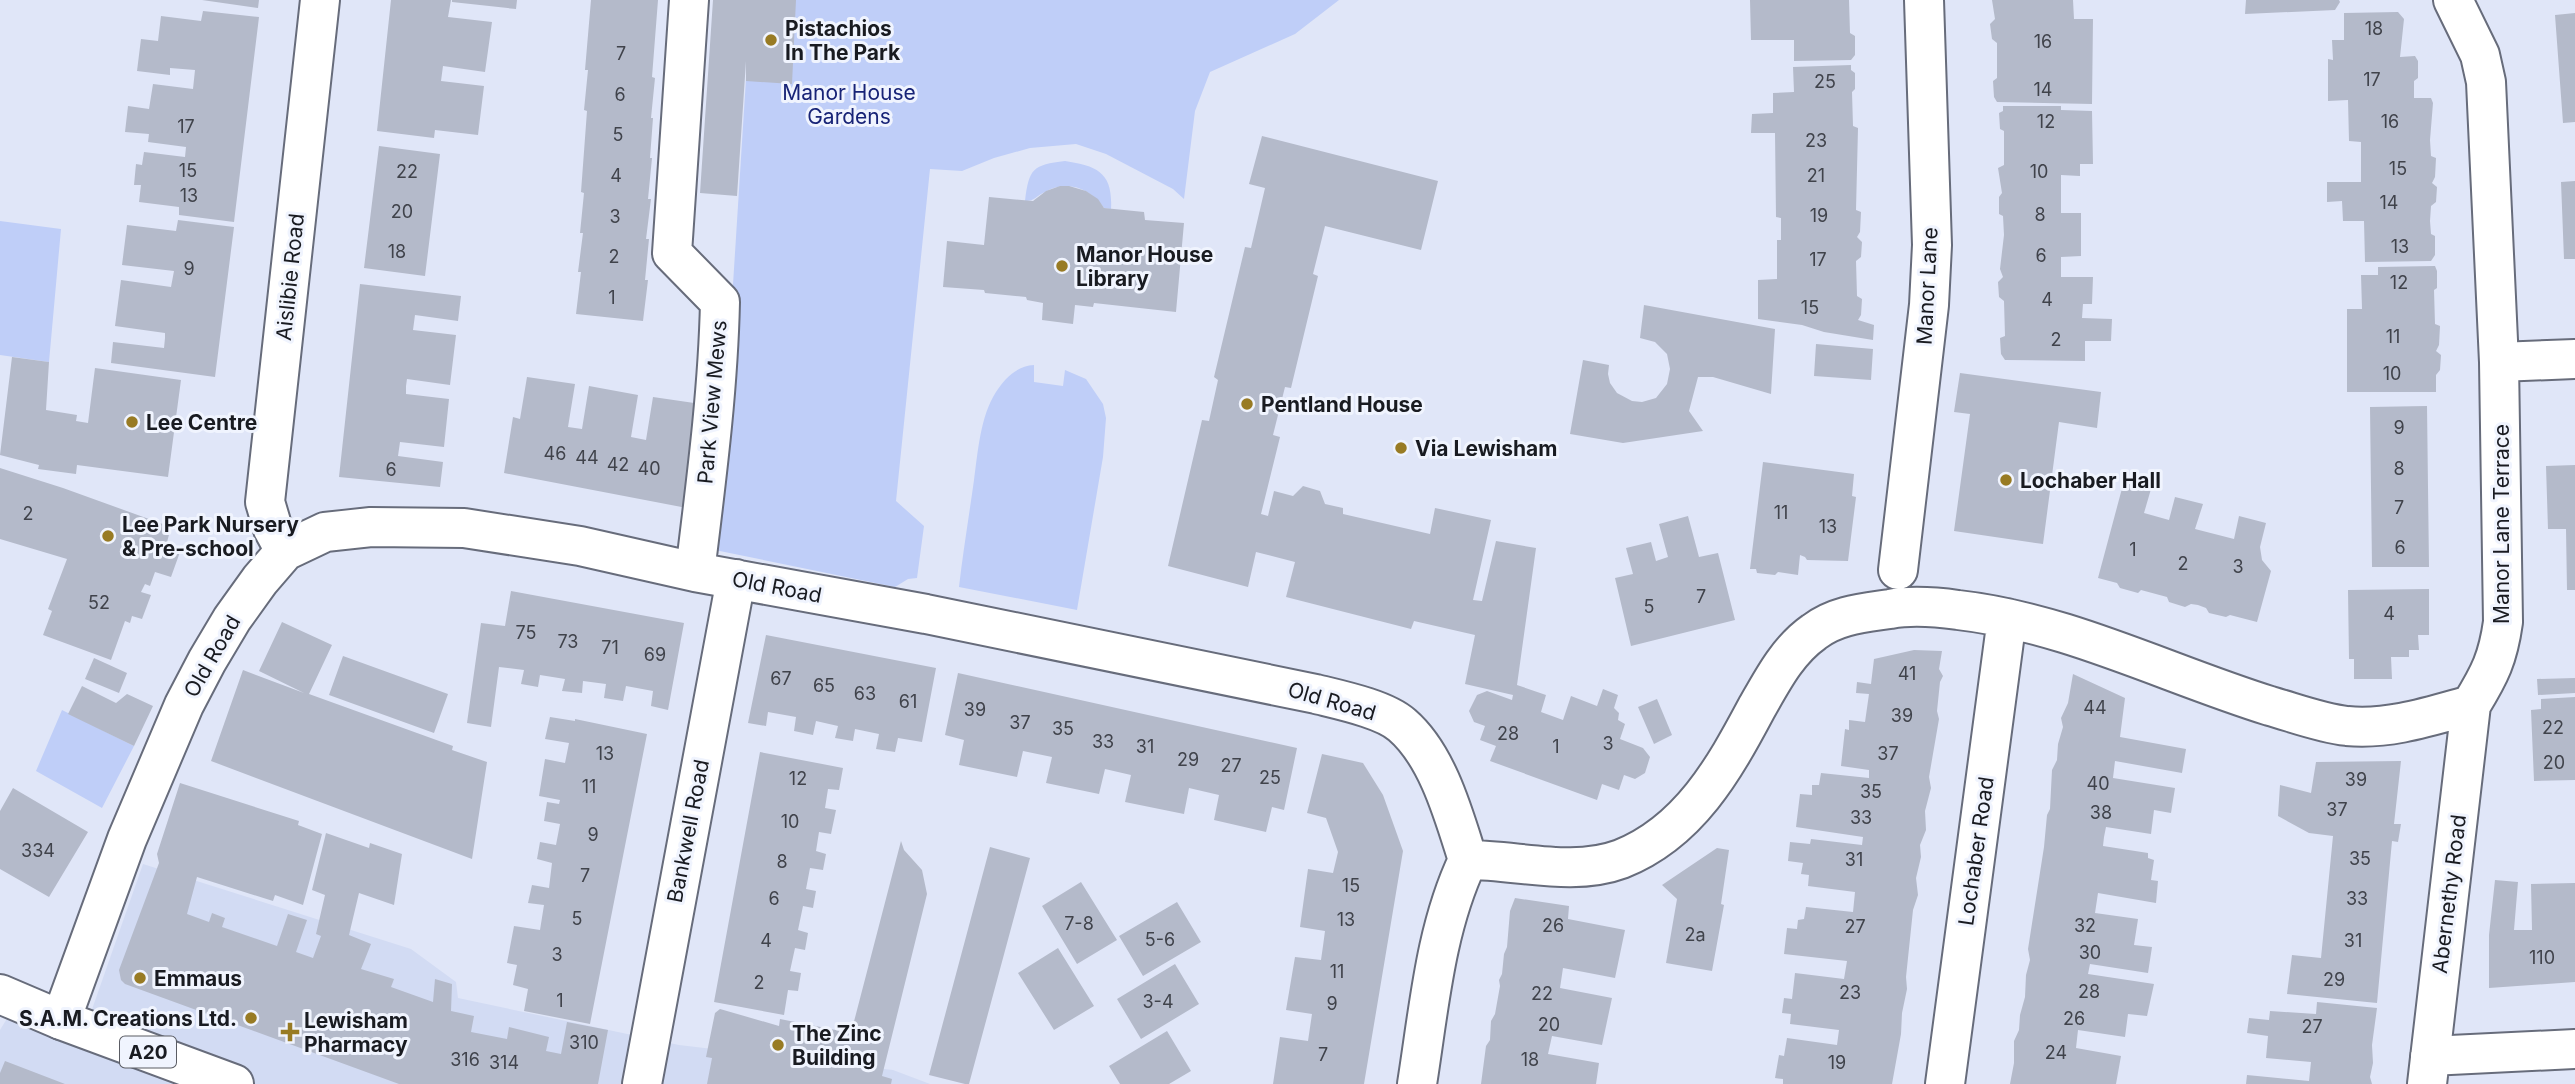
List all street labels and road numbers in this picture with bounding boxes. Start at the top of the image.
street label: Aislibie Road [271,212,309,342]
street label: Manor Lane [1911,226,1943,346]
street label: Park View Mews [692,319,732,485]
street label: Manor Lane Terrace [2489,424,2514,624]
street label: Old Road [730,566,824,608]
street label: Old Road [179,611,245,701]
street label: Old Road [1285,677,1379,725]
street label: Bankwell Road [662,757,714,905]
street label: Lochaber Road [1953,775,1999,927]
street label: Abernethy Road [2427,813,2471,975]
road number: A20 [120,1036,176,1068]

